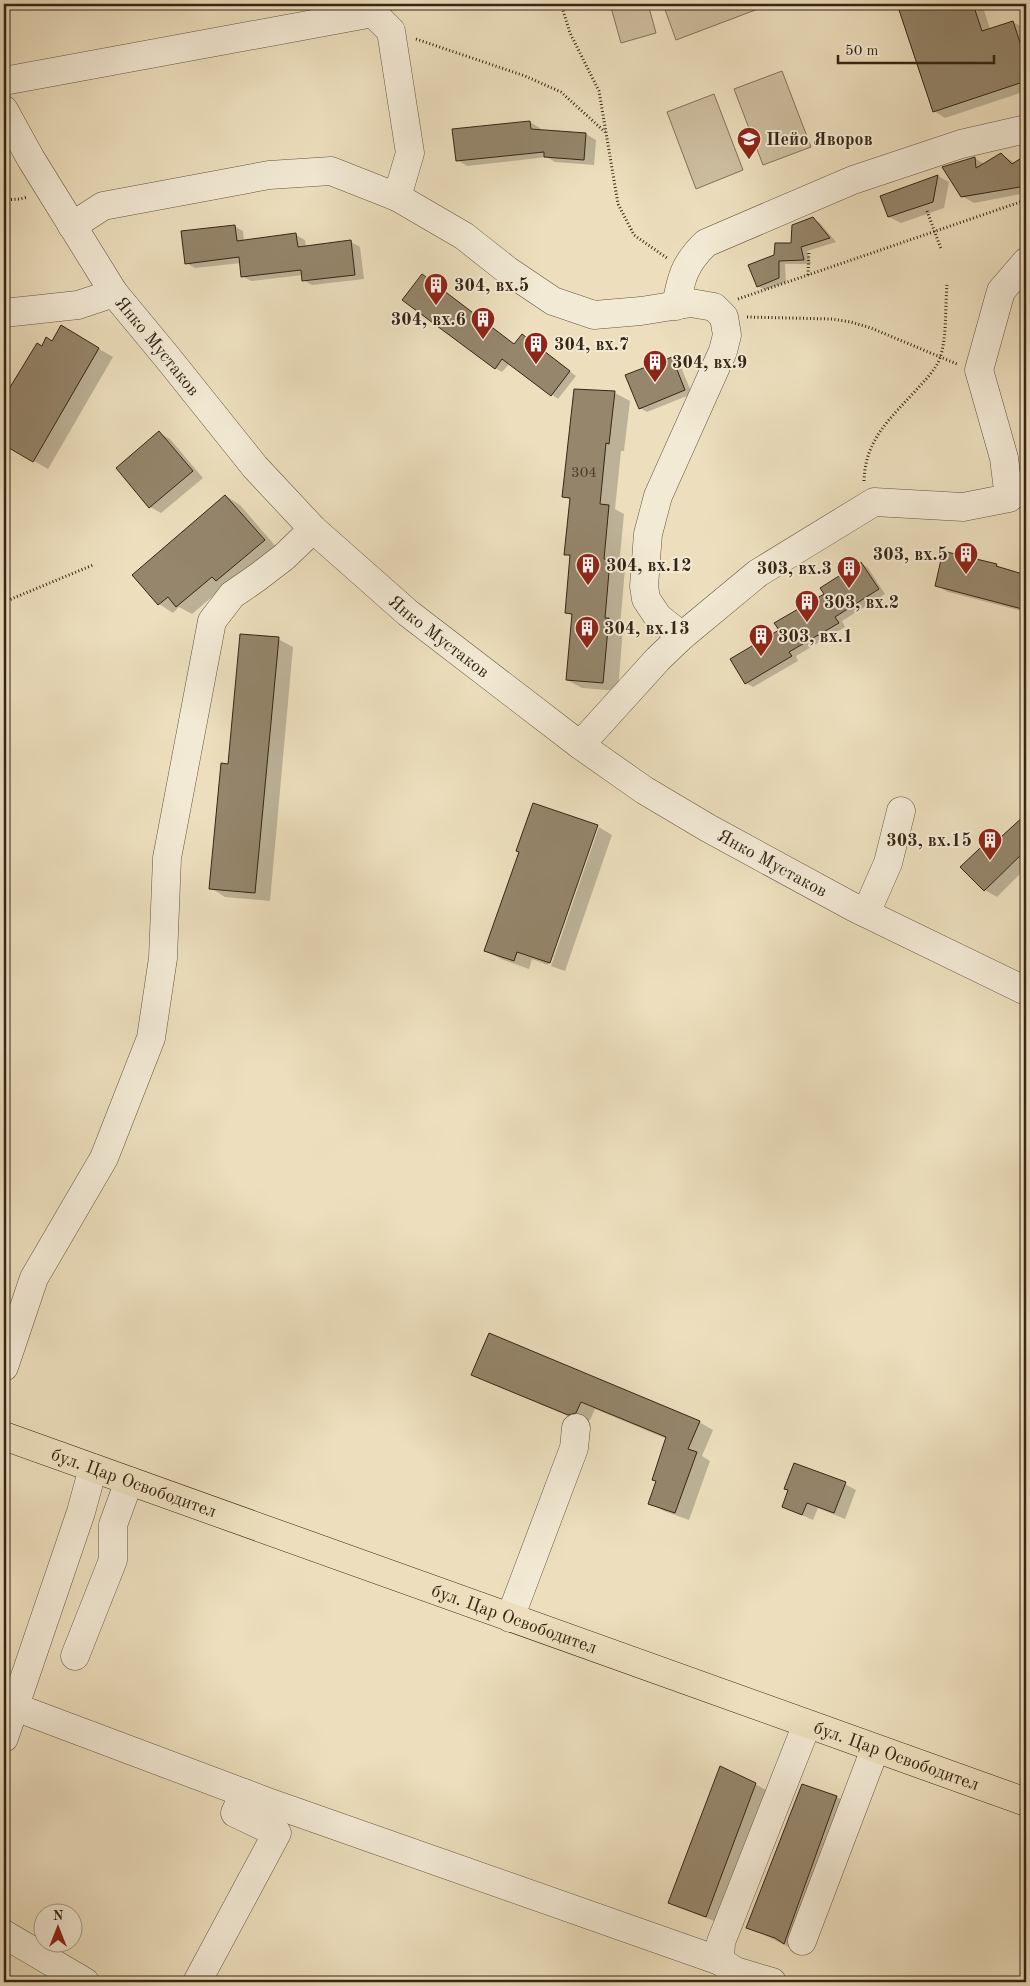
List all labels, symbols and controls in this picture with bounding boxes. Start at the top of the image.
scale bar [838,32,994,64]
text: 50 m [845,44,879,59]
school or university icon: Пейо Яворов [736,126,762,160]
place label: Пейо Яворов [766,131,873,149]
building icon: 304, вх.5 [423,272,449,306]
place label: 304, вх.5 [454,277,529,295]
street label: Янко Мустаков [111,294,202,399]
building icon: 304, вх.6 [470,306,496,340]
place label: 304, вх.6 [391,311,466,329]
building icon: 304, вх.7 [523,331,549,365]
place label: 304, вх.7 [554,336,629,354]
building icon: 304, вх.9 [642,349,668,383]
place label: 304, вх.9 [672,354,747,372]
house number: 304 [571,466,597,481]
building icon: 303, вх.5 [953,541,979,575]
place label: 303, вх.5 [873,546,948,564]
building icon: 304, вх.12 [575,552,601,586]
building icon: 303, вх.3 [836,555,862,589]
place label: 304, вх.12 [606,557,692,575]
place label: 303, вх.3 [757,560,832,578]
building icon: 303, вх.2 [794,589,820,623]
street label: Янко Мустаков [385,592,492,682]
place label: 303, вх.2 [824,594,899,612]
building icon: 304, вх.13 [574,615,600,649]
place label: 304, вх.13 [604,620,690,638]
building icon: 303, вх.1 [748,623,774,657]
place label: 303, вх.1 [778,628,853,646]
street label: Янко Мустаков [714,827,830,901]
building icon: 303, вх.15 [977,827,1003,861]
place label: 303, вх.15 [886,832,972,850]
street label: бул. Цар Освободител [49,1446,219,1521]
street label: бул. Цар Освободител [429,1582,599,1658]
street label: бул. Цар Освободител [811,1719,981,1794]
north arrow [32,1904,82,1954]
text: N [53,1909,64,1923]

